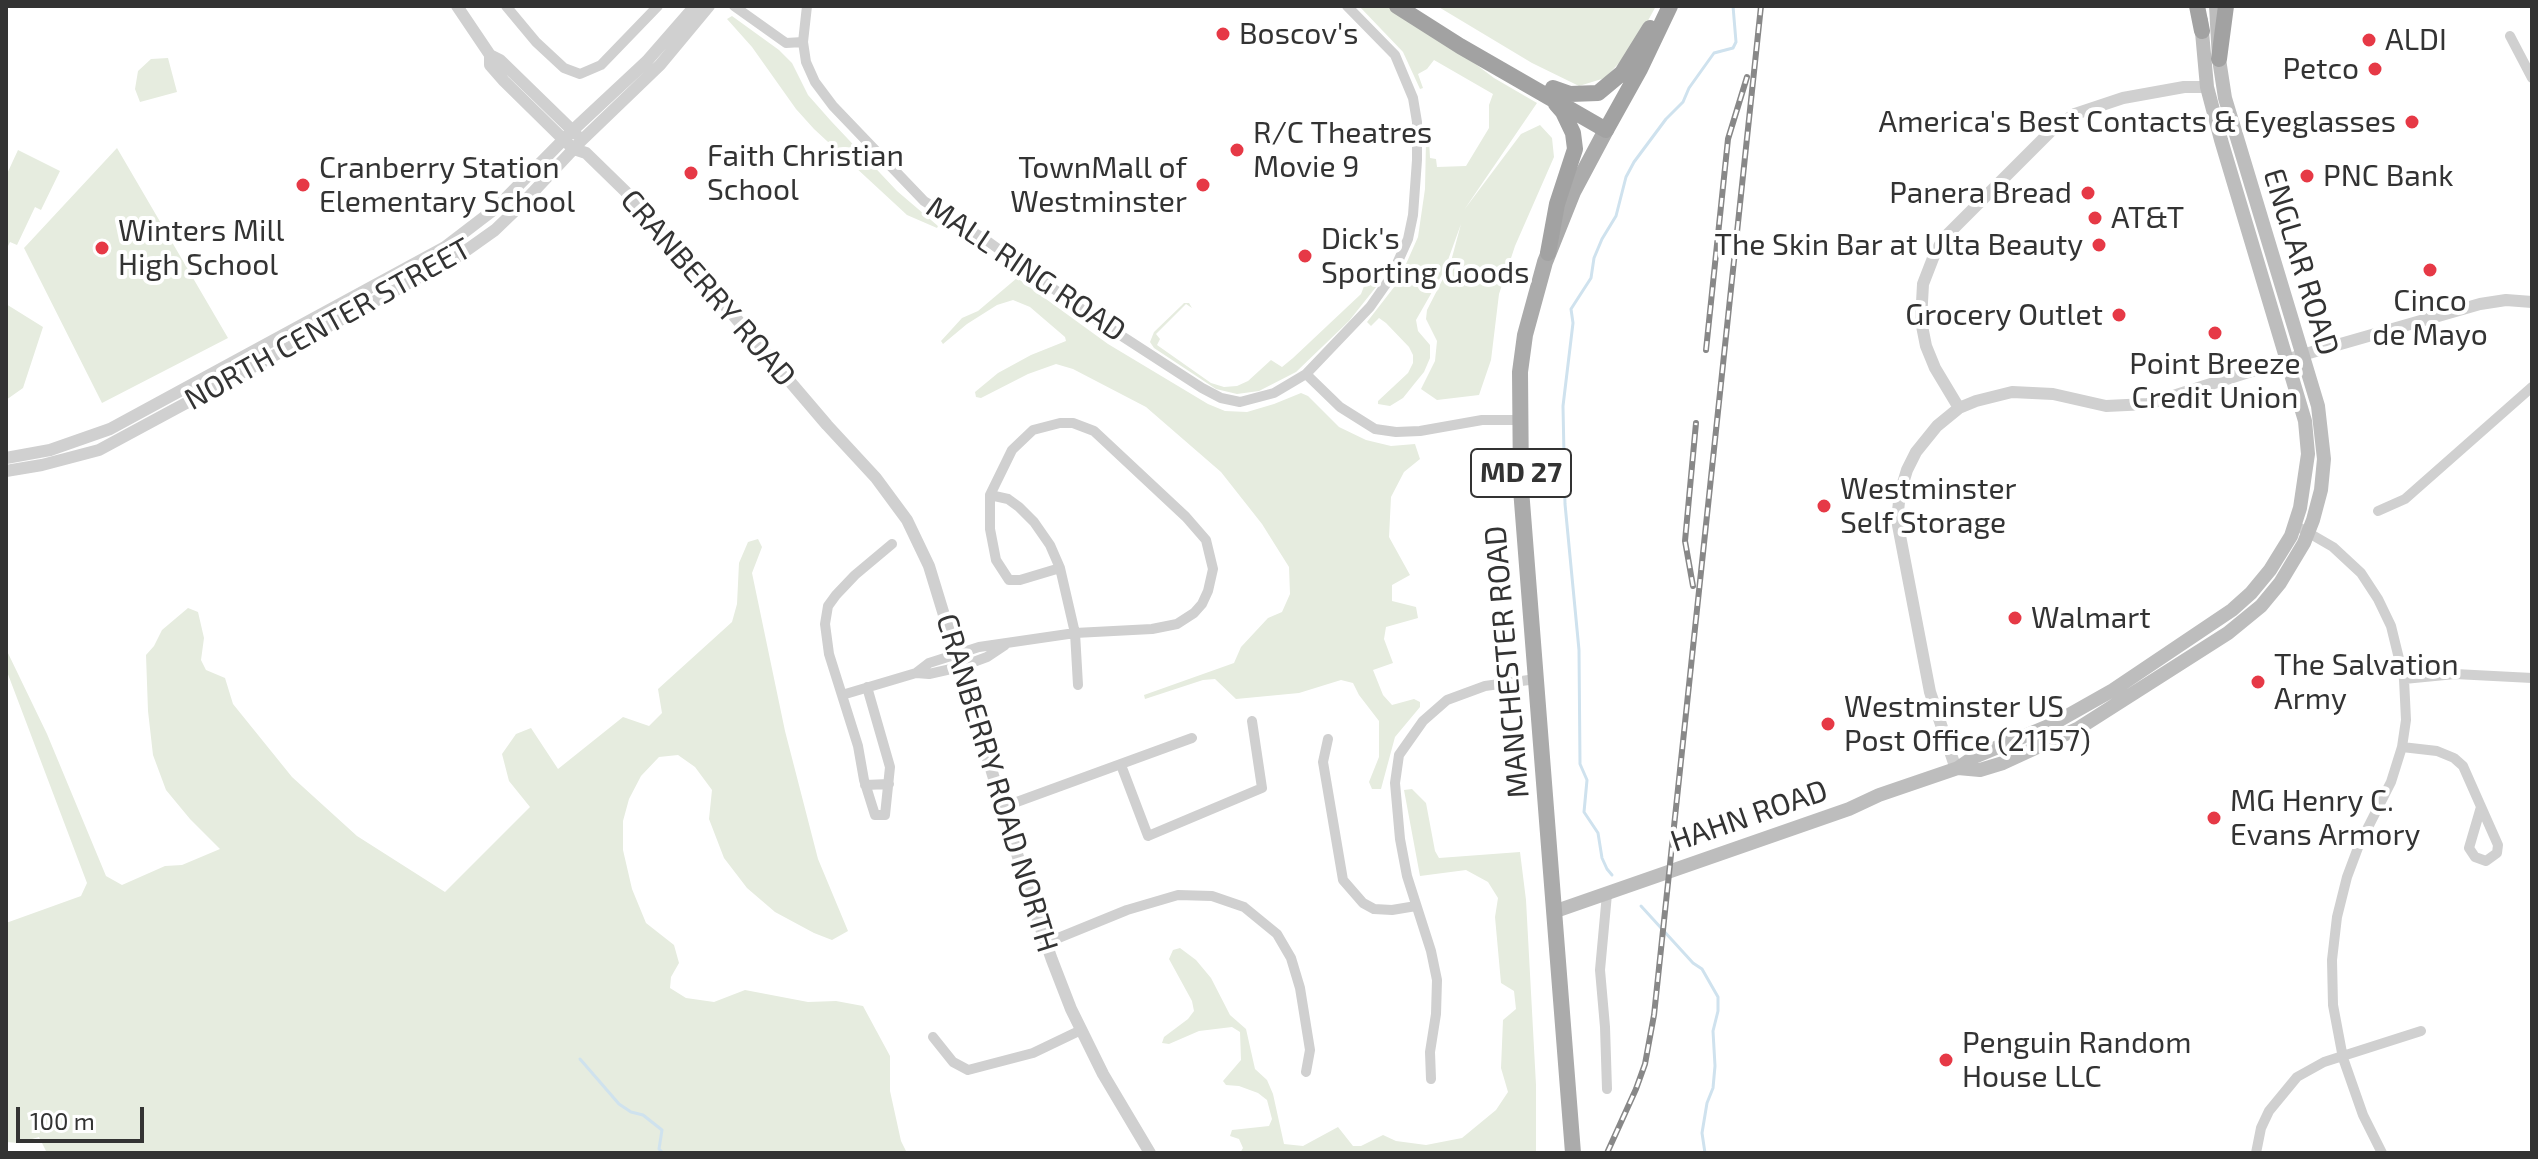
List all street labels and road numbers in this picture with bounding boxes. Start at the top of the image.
street label: ENGLAR ROAD [2256,164,2346,360]
street label: CRANBERRY ROAD [613,182,803,394]
street label: MALL RING ROAD [920,189,1132,349]
street label: NORTH CENTER STREET [179,230,477,418]
road number: MD 27 [1471,449,1571,497]
street label: MANCHESTER ROAD [1477,524,1537,800]
street label: CRANBERRY ROAD NORTH [928,609,1066,957]
street label: HAHN ROAD [1666,772,1832,860]

